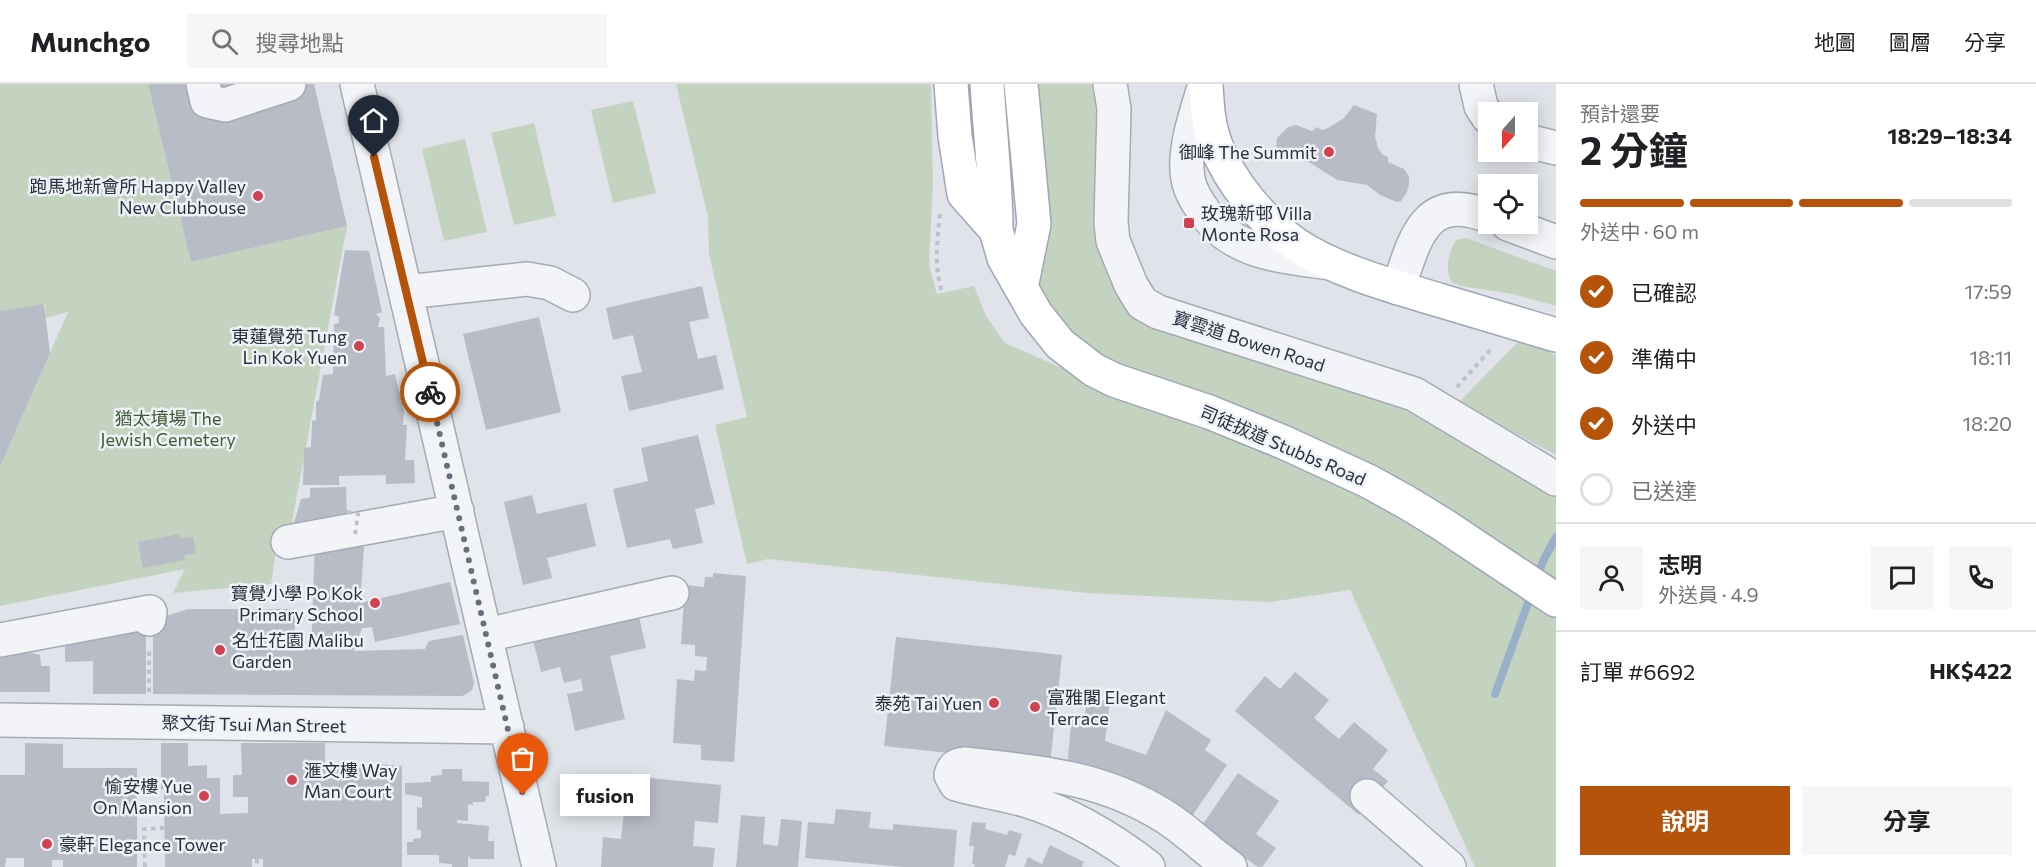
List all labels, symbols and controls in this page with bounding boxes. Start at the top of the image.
search box [187,14,607,68]
text: Munchgo [30,24,151,58]
icon: search [208,25,241,58]
text: 搜尋地點 [256,29,344,56]
text: 地圖 [1814,29,1856,54]
text: 圖層 [1889,29,1931,54]
text: 分享 [1964,29,2006,54]
pin [348,95,399,157]
text: 預計還要 [1580,101,1660,125]
north arrow [1478,102,1538,162]
map controls [1478,102,1538,234]
icon: home [357,104,390,137]
text: 18:29–18:34 [1887,122,2012,149]
text: 2 分鐘 [1580,125,1688,173]
place label: 御峰 The Summit [1179,141,1317,163]
marker: 御峰 The Summit [1322,145,1336,159]
button: locate [1478,174,1538,234]
place label: 跑馬地新會所 Happy Valley New Clubhouse [29,175,246,218]
marker: 跑馬地新會所 Happy Valley New Clubhouse [251,189,265,203]
place label: 玫瑰新邨 Villa Monte Rosa [1201,202,1312,245]
marker: 玫瑰新邨 Villa Monte Rosa [1182,216,1196,230]
text: 外送中 · 60 m [1580,219,1699,243]
icon: check [1580,275,1613,308]
text: 已確認 [1631,279,1697,306]
text: 17:59 [1965,279,2012,303]
street label: 寶雲道 Bowen Road [1170,306,1328,376]
place label: 東蓮覺苑 Tung Lin Kok Yuen [231,325,347,368]
marker: 東蓮覺苑 Tung Lin Kok Yuen [352,339,366,353]
icon: check [1580,341,1613,374]
text: 準備中 [1631,345,1697,372]
text: 18:11 [1969,345,2012,369]
courier [400,362,460,422]
icon: bike [414,376,447,409]
street label: 司徒拔道 Stubbs Road [1197,400,1369,490]
park label: 猶太墳場 The Jewish Cemetery [100,407,236,450]
icon: check [1580,407,1613,440]
text: 外送中 [1631,411,1697,438]
text: 18:20 [1963,411,2012,435]
text: 已送達 [1631,477,1697,504]
button: person [1580,546,1643,609]
button: chat [1871,546,1934,609]
button: phone [1949,546,2012,609]
text: 志明 [1658,551,1702,578]
place label: 寶覺小學 Po Kok Primary School [230,582,363,625]
text: 外送員 · 4.9 [1658,582,1759,606]
marker: 寶覺小學 Po Kok Primary School [368,596,382,610]
place label: 名仕花園 Malibu Garden [232,629,364,672]
marker: 名仕花園 Malibu Garden [213,643,227,657]
text: HK$422 [1929,657,2012,684]
text: 訂單 #6692 [1580,658,1695,685]
place label: 富雅閣 Elegant Terrace [1047,686,1166,729]
place label: 泰苑 Tai Yuen [875,692,982,714]
marker: 泰苑 Tai Yuen [987,696,1001,710]
marker: 富雅閣 Elegant Terrace [1028,700,1042,714]
street label: 聚文街 Tsui Man Street [161,711,347,737]
pin [497,733,548,795]
icon: bag [506,742,539,775]
place label: 滙文樓 Way Man Court [304,759,397,802]
marker: 滙文樓 Way Man Court [285,773,299,787]
callout: fusion [559,774,649,816]
place label: 愉安樓 Yue On Mansion [93,775,192,818]
text: fusion [576,783,634,807]
button: 說明 [1580,786,1790,855]
button: 分享 [1802,786,2012,855]
marker: 愉安樓 Yue On Mansion [197,789,211,803]
place label: 豪軒 Elegance Tower [59,833,226,855]
marker: 豪軒 Elegance Tower [40,837,54,851]

